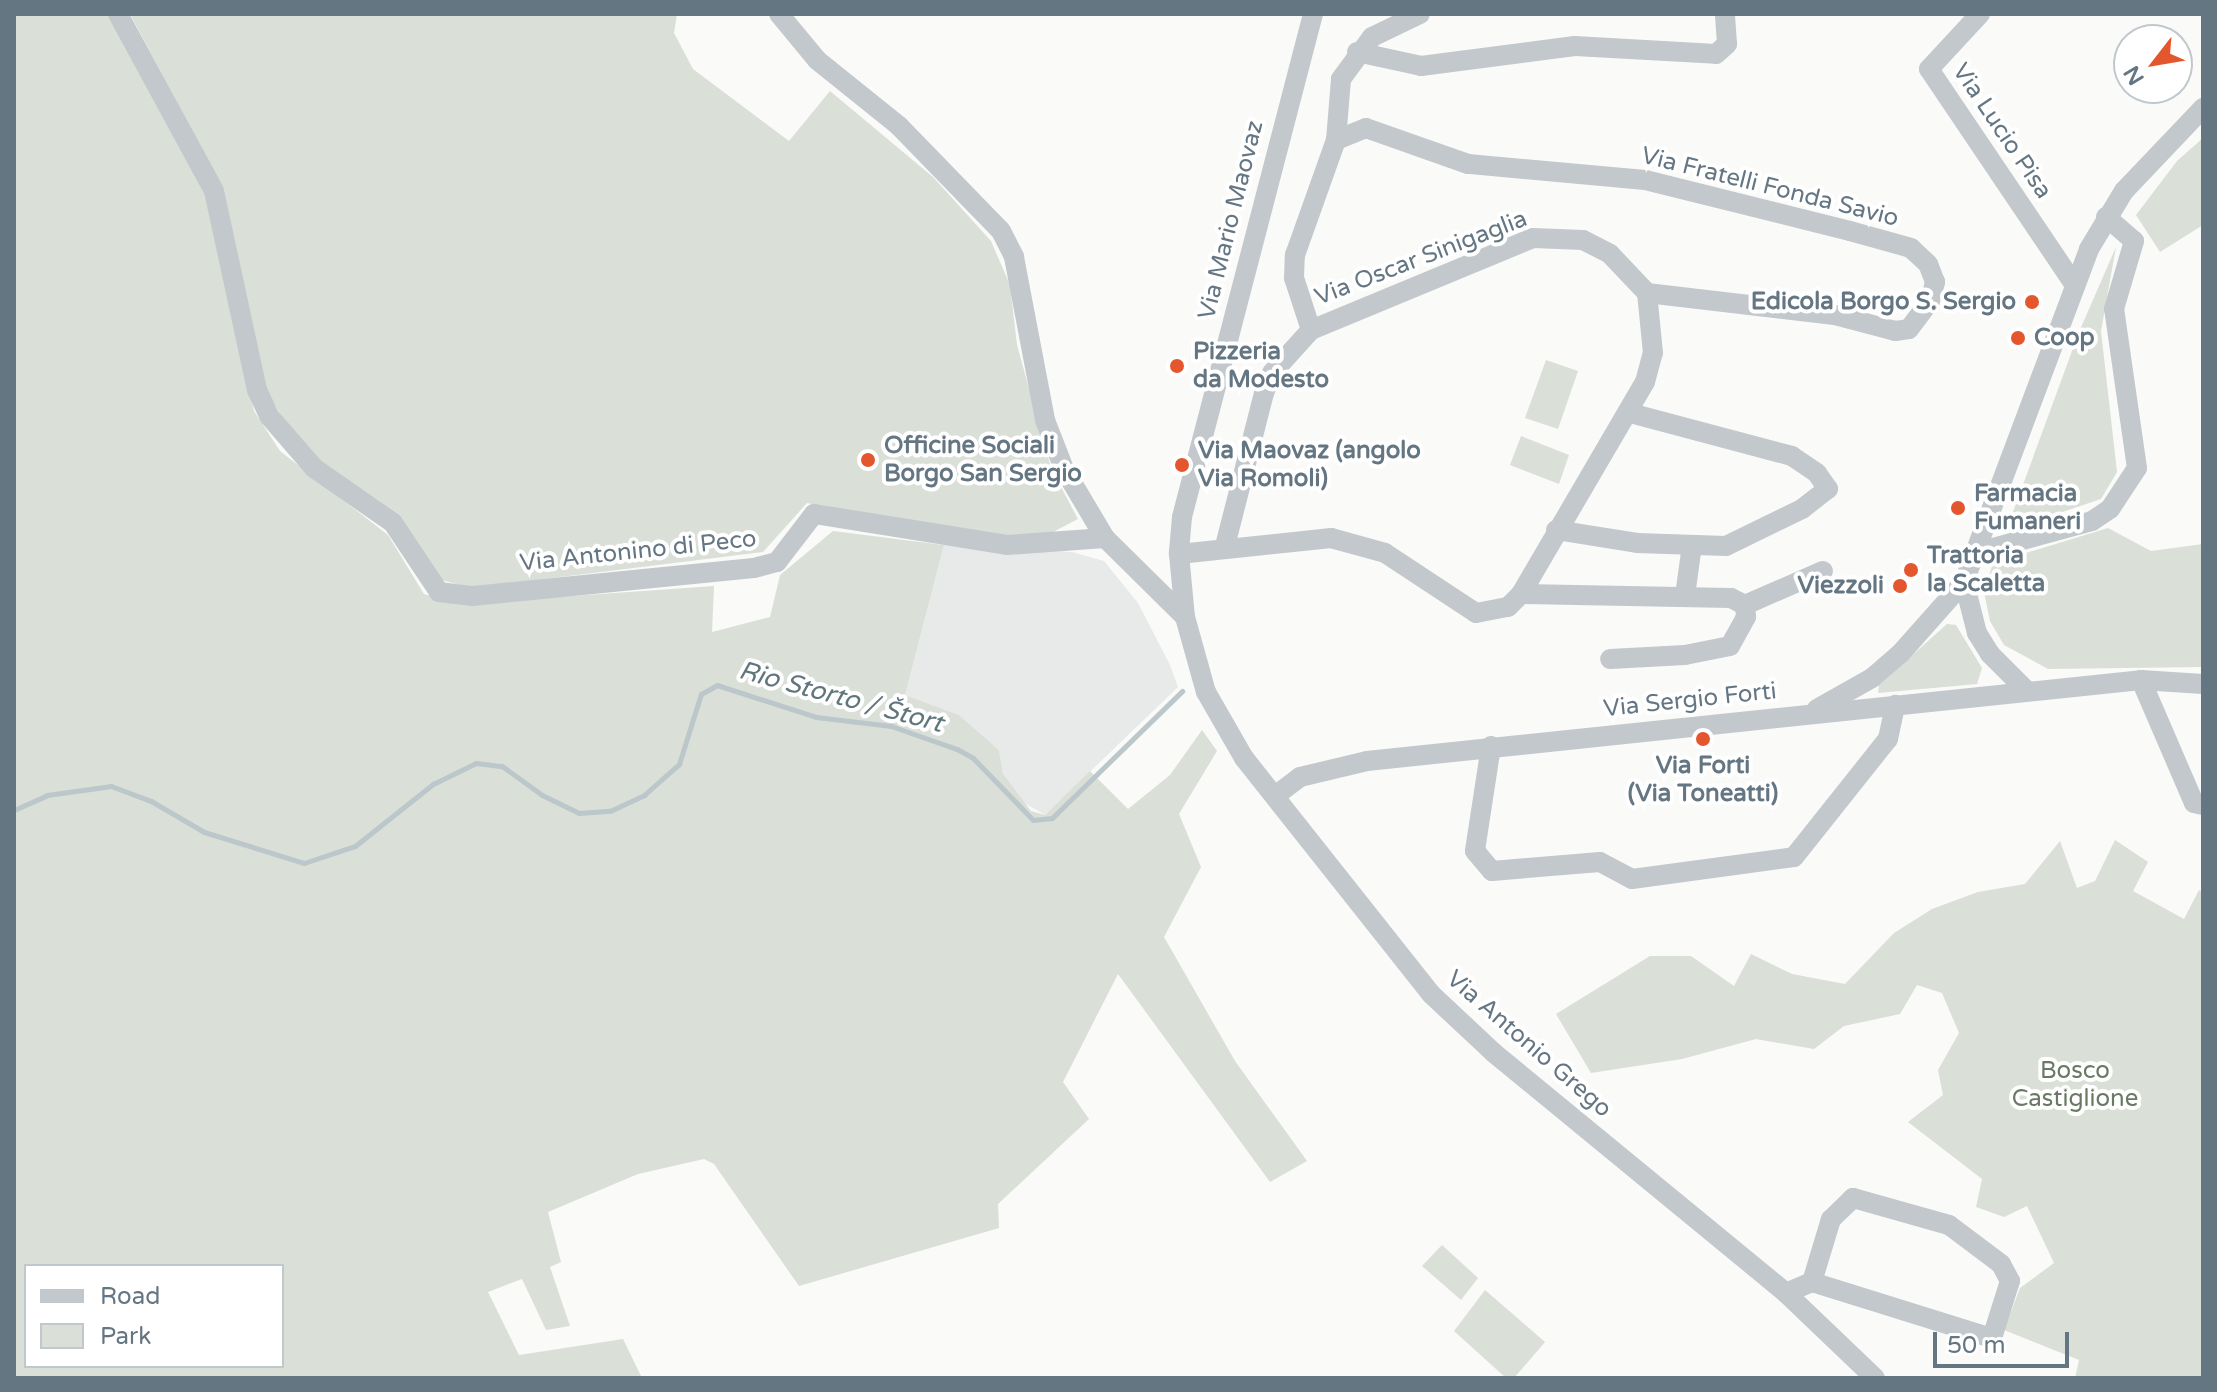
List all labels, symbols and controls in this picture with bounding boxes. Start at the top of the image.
north arrow [2113,24,2193,104]
street label: Via Lucio Pisa [1946,58,2058,204]
text: N [2118,61,2150,90]
street label: Via Mario Maovaz [1192,118,1270,322]
street label: Via Fratelli Fonda Savio [1638,141,1902,233]
street label: Via Oscar Sinigaglia [1311,204,1531,312]
place label: Edicola Borgo S. Sergio [1751,288,2016,316]
marker: Edicola Borgo S. Sergio [2023,293,2041,311]
place label: Coop [2034,324,2095,352]
marker: Coop [2009,329,2027,347]
place label: Pizzeria da Modesto [1193,338,1329,394]
marker: Pizzeria da Modesto [1168,357,1186,375]
place label: Officine Sociali Borgo San Sergio [884,432,1082,488]
place label: Via Maovaz (angolo Via Romoli) [1198,437,1421,493]
marker: Officine Sociali Borgo San Sergio [859,451,877,469]
marker: Via Maovaz (angolo Via Romoli) [1173,456,1191,474]
place label: Farmacia Fumaneri [1974,480,2081,536]
marker: Farmacia Fumaneri [1949,499,1967,517]
street label: Via Antonino di Peco [518,524,758,578]
place label: Trattoria la Scaletta [1927,542,2045,598]
marker: Trattoria la Scaletta [1902,561,1920,579]
place label: Viezzoli [1798,572,1884,600]
marker: Viezzoli [1891,577,1909,595]
water label: Rio Storto / Štort [736,655,946,739]
street label: Via Sergio Forti [1602,677,1778,723]
marker: Via Forti (Via Toneatti) [1694,730,1712,748]
place label: Via Forti (Via Toneatti) [1628,752,1778,808]
street label: Via Antonio Grego [1440,964,1618,1124]
park label: Bosco Castiglione [2012,1057,2138,1113]
legend [24,1264,284,1368]
text: Road [100,1282,160,1311]
scale bar [1937,1316,2073,1366]
text: Park [100,1322,151,1351]
text: 50 m [1947,1331,2005,1360]

